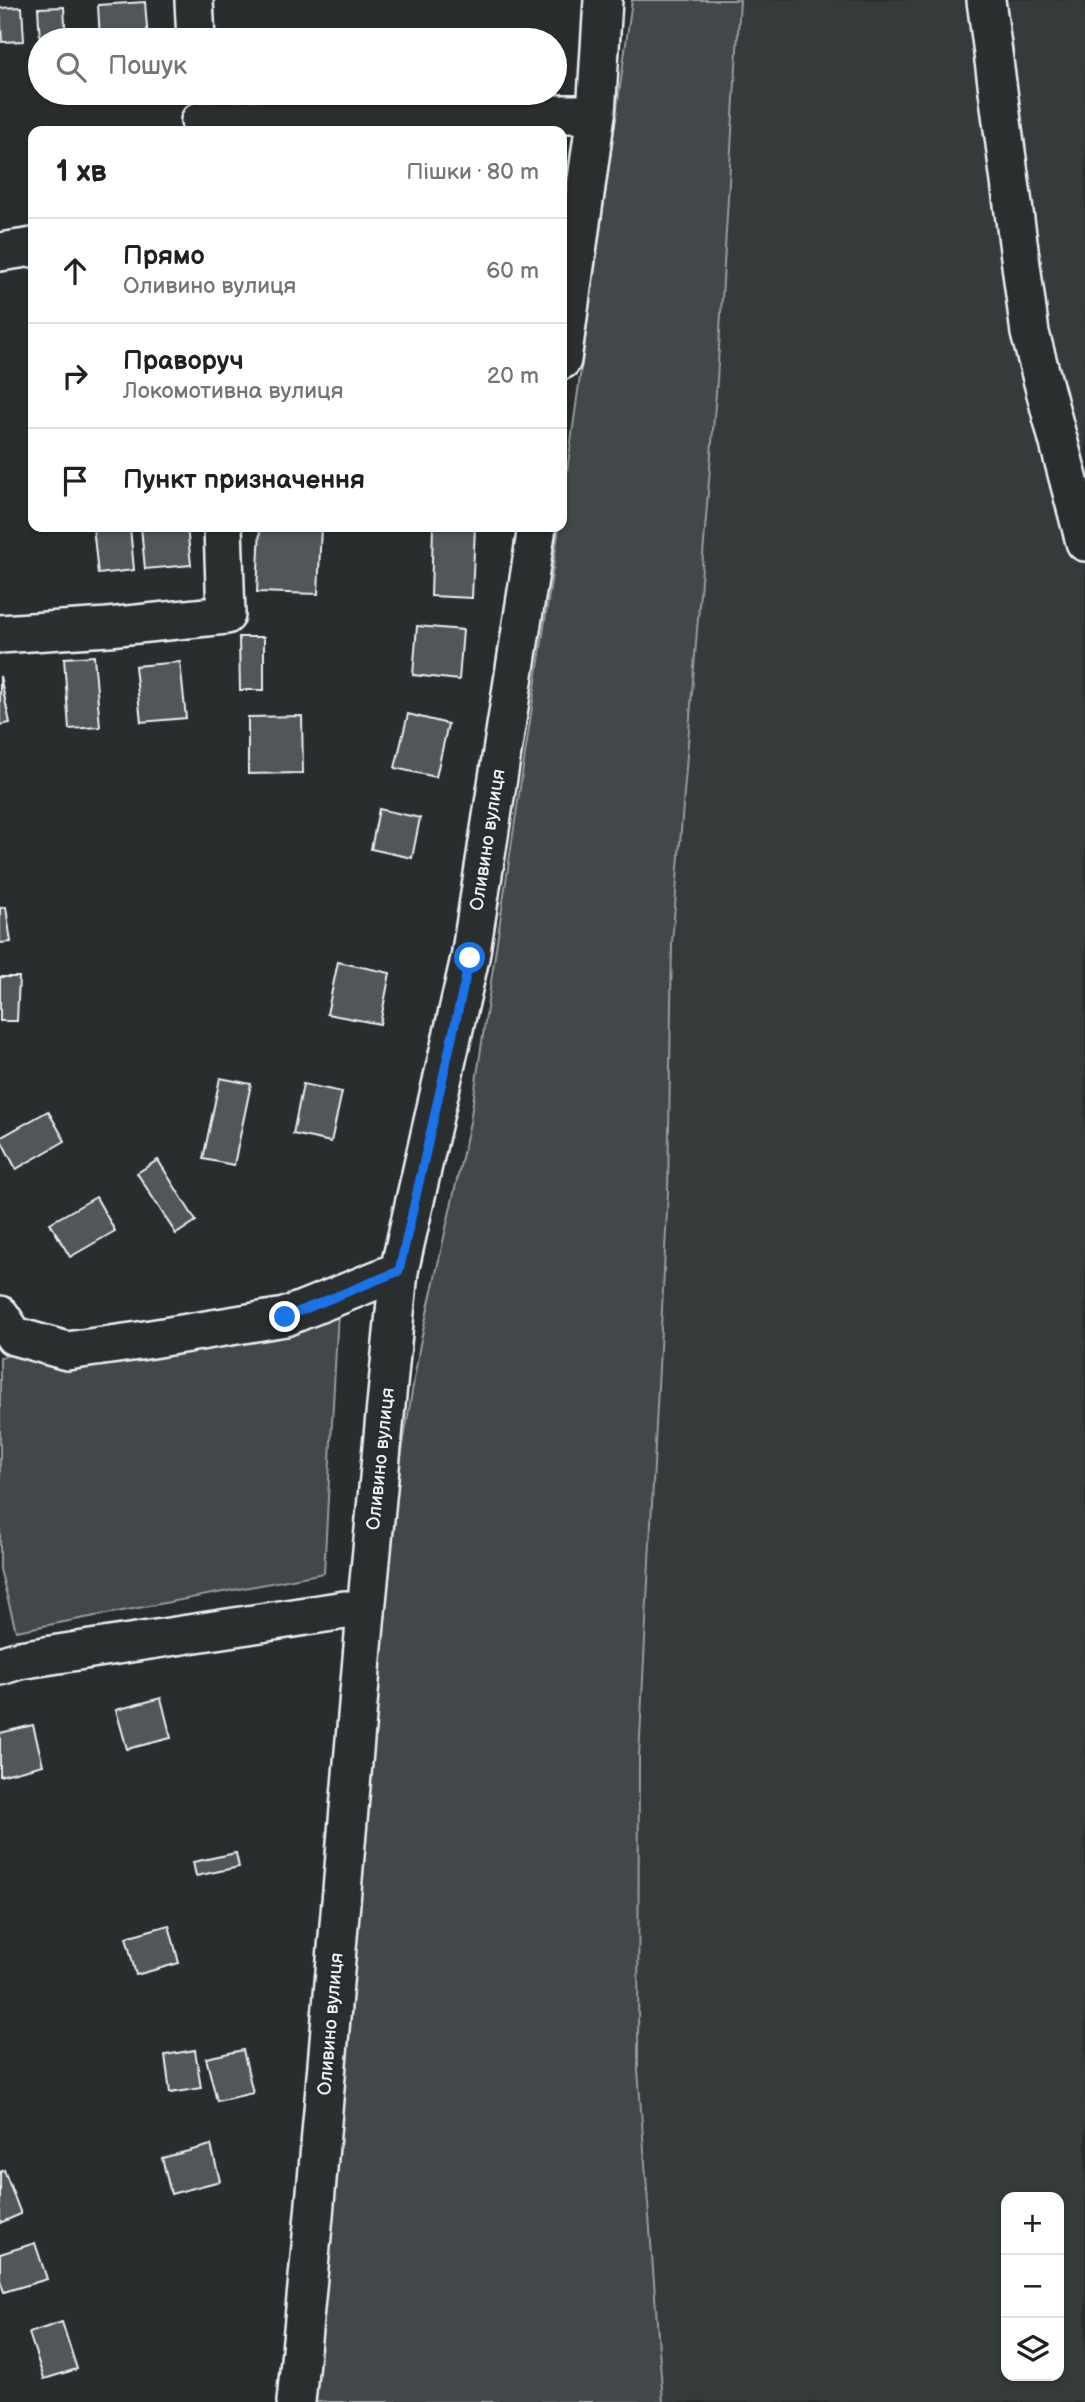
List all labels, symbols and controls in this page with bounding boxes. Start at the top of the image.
search box [28,28,567,105]
icon: search [52,48,90,86]
text: Пошук [108,51,187,82]
text: 1 хв [56,154,107,190]
text: Пішки · 80 m [406,158,539,186]
text: Прямо [123,241,205,272]
icon: ahead [56,252,94,290]
text: 60 m [486,257,539,285]
text: Оливино вулиця [123,272,296,300]
text: Праворуч [123,346,244,377]
icon: right [56,357,94,395]
text: 20 m [487,362,539,390]
text: Локомотивна вулиця [123,377,343,405]
icon: arrive [56,462,94,500]
text: Пункт призначення [123,465,365,496]
street label: Оливино вулиця [465,767,511,913]
route start [454,942,485,973]
route end [269,1301,300,1332]
street label: Оливино вулиця [362,1387,400,1531]
street label: Оливино вулиця [313,1952,349,2096]
map controls [1001,2192,1064,2381]
button: + [1001,2192,1064,2255]
button: − [1001,2255,1064,2318]
button: layers [1001,2318,1064,2381]

